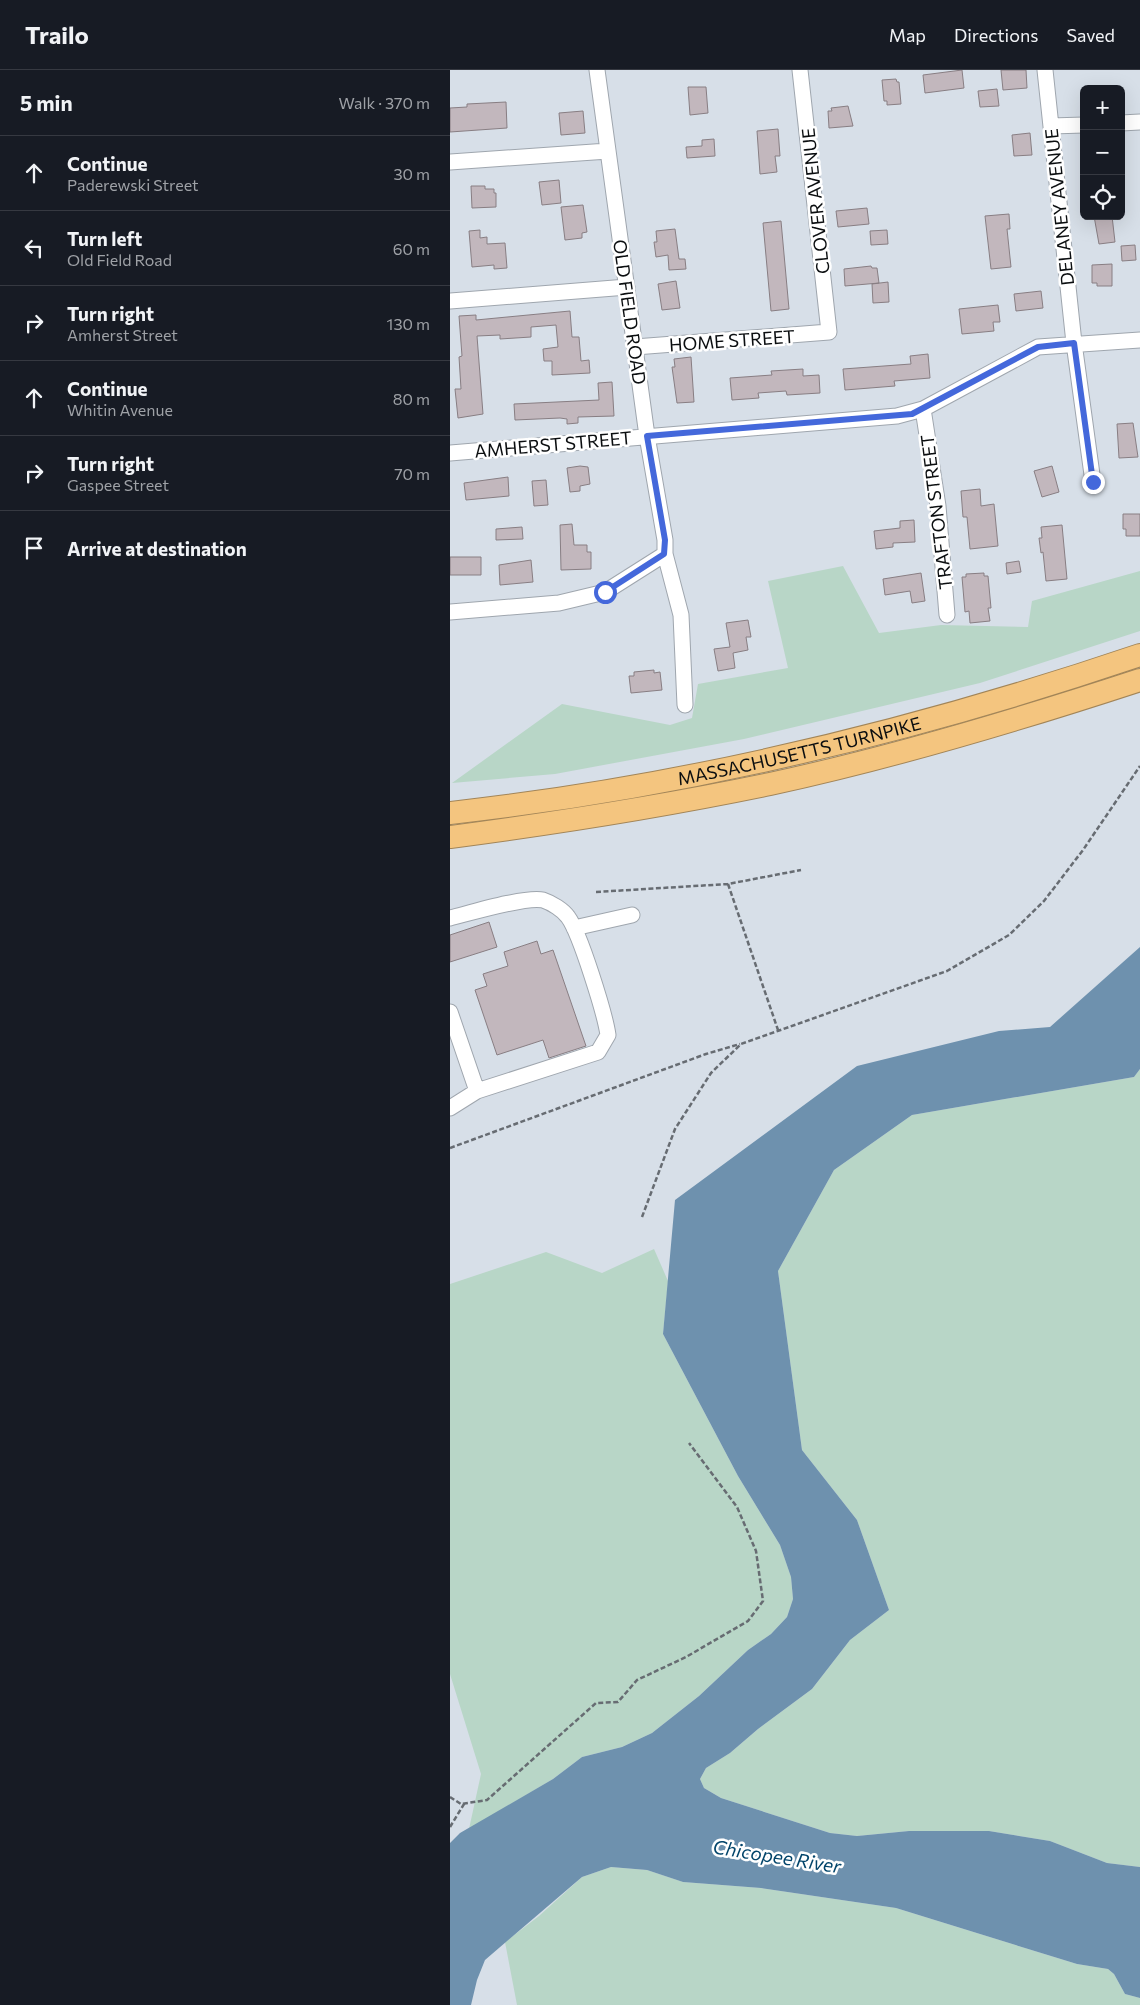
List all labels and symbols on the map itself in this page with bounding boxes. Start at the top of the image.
street label: CLOVER AVENUE [796,127,834,275]
street label: DELANEY AVENUE [1040,127,1078,287]
street label: OLD FIELD ROAD [609,238,651,386]
street label: HOME STREET [668,325,796,355]
street label: AMHERST STREET [473,426,633,462]
street label: TRAFTON STREET [916,433,956,591]
route end [1082,471,1105,494]
route start [594,581,617,604]
street label: MASSACHUSETTS TURNPIKE [676,712,923,789]
water label: Chicopee River [711,1835,844,1878]

